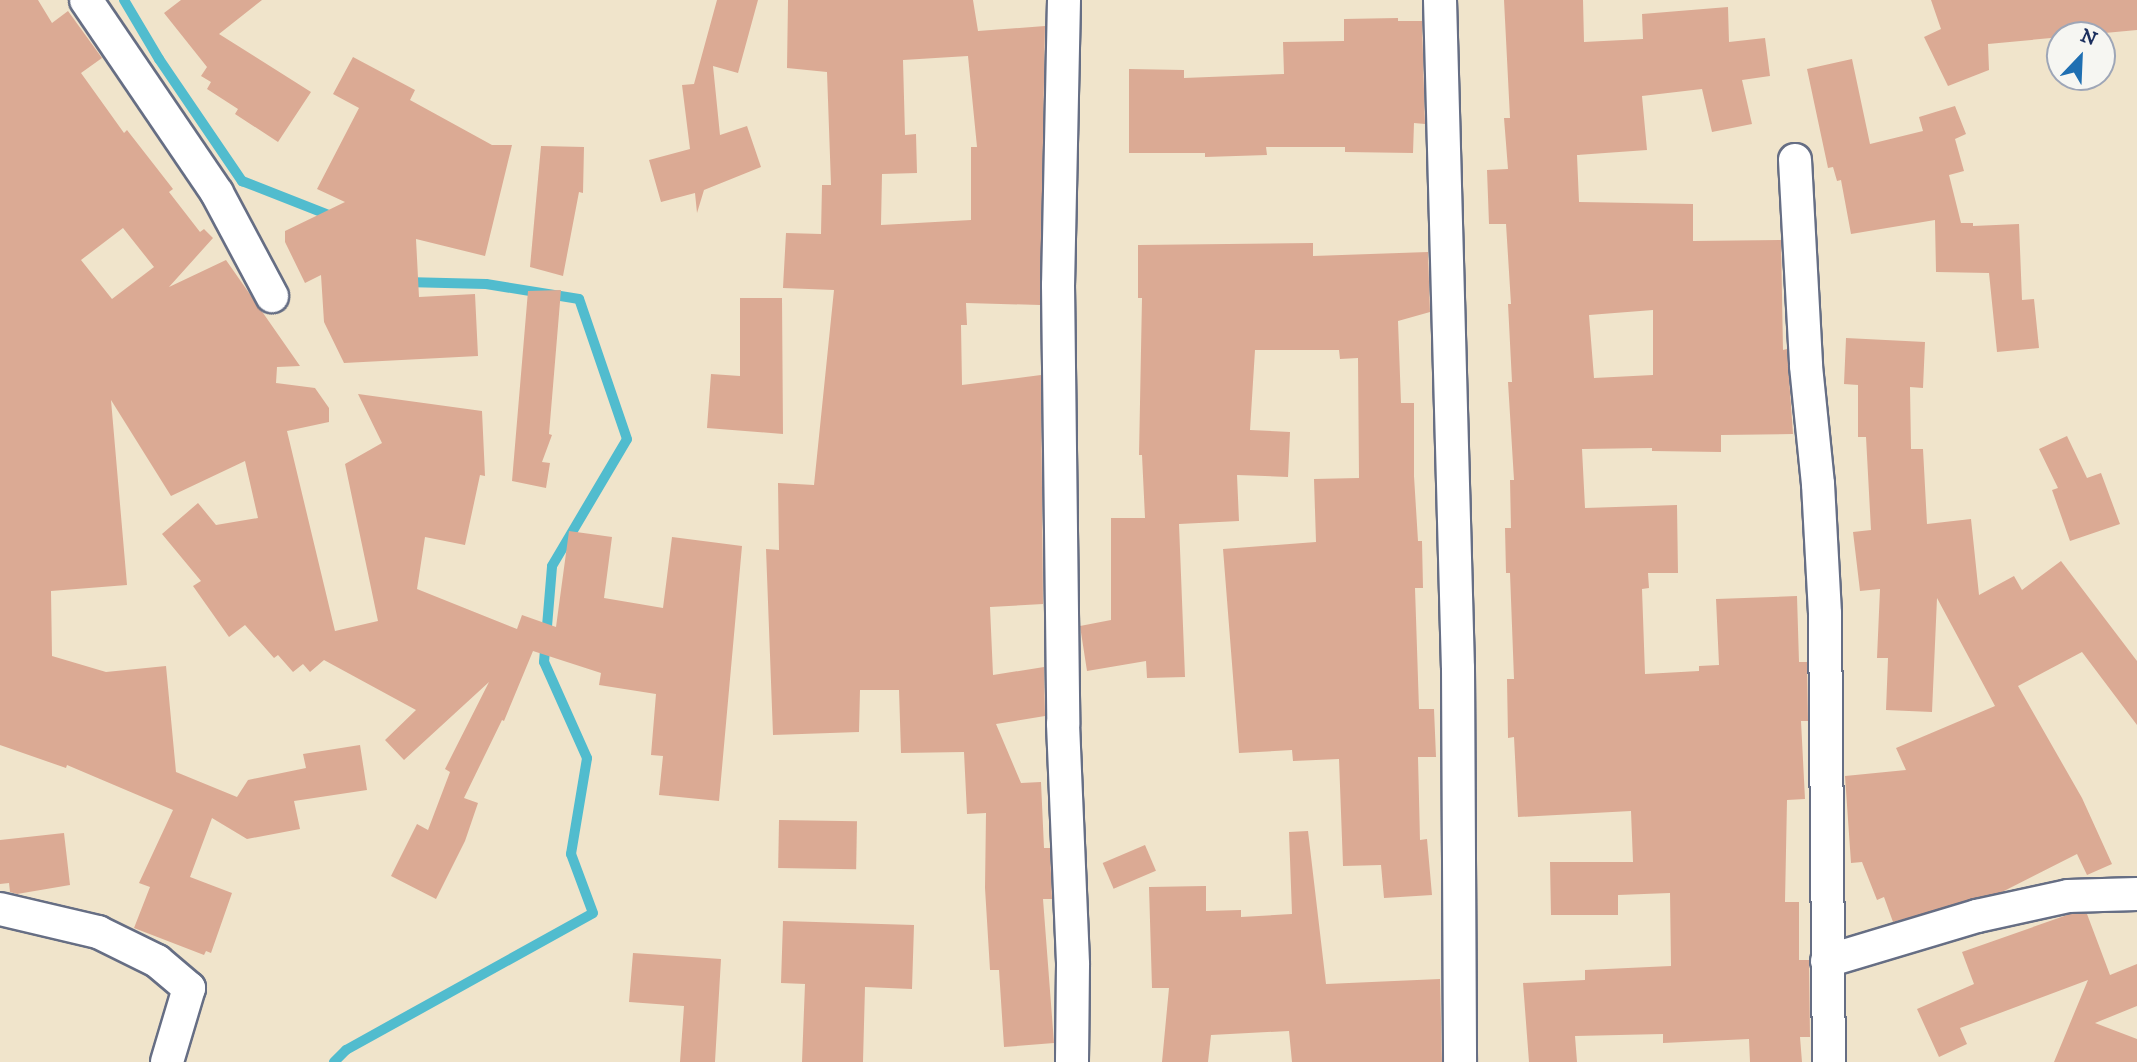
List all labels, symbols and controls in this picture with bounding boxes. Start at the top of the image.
north arrow [2046,21,2116,91]
text: N [2077,24,2100,52]

